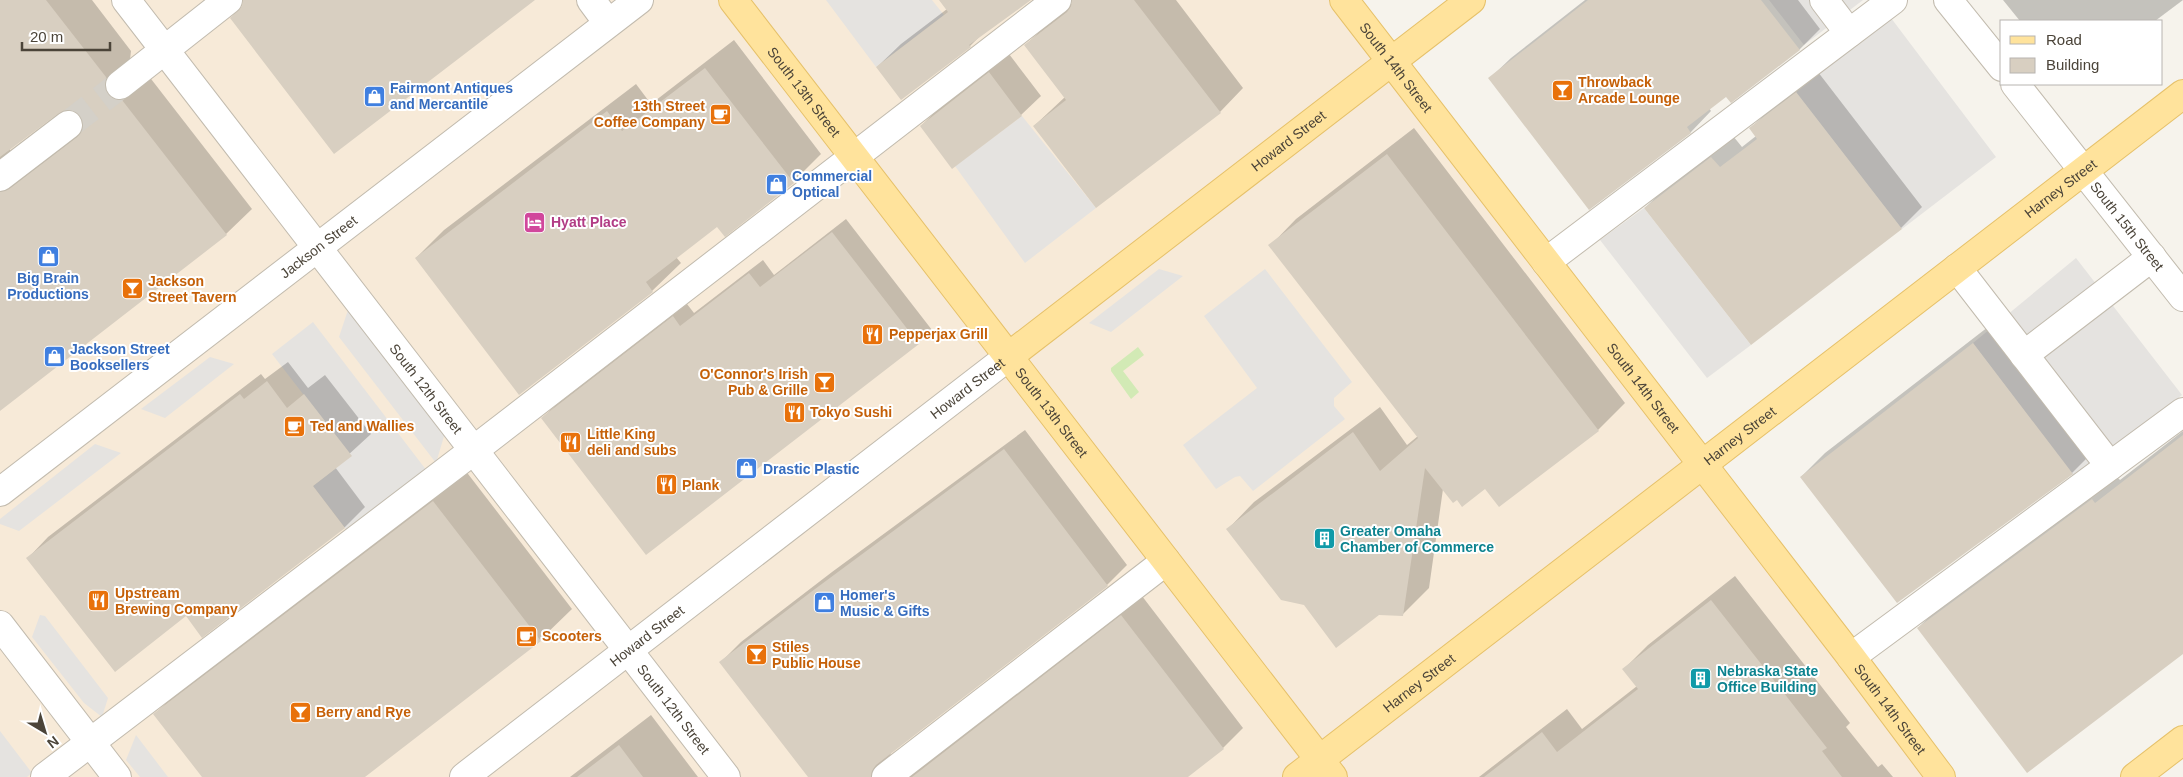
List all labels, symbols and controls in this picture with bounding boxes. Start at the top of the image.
street label: South 14th Street [1356,19,1436,115]
scale bar [22,20,110,52]
legend [2000,20,2163,85]
text: 20 m [30,28,63,45]
text: Road [2046,31,2082,48]
street label: South 13th Street [764,44,844,140]
text: Building [2046,56,2099,73]
place label: Throwback Arcade Lounge [1578,74,1680,106]
bar icon: Throwback Arcade Lounge [1550,78,1574,102]
place label: Fairmont Antiques and Mercantile [390,80,513,112]
shop icon: Fairmont Antiques and Mercantile [362,84,386,108]
place label: 13th Street Coffee Company [594,98,705,130]
cafe icon: 13th Street Coffee Company [709,102,733,126]
street label: Howard Street [1248,107,1329,175]
street label: Harney Street [2021,156,2100,221]
place label: Commercial Optical [792,168,872,200]
shop icon: Commercial Optical [764,172,788,196]
street label: South 15th Street [2087,178,2167,274]
hotel icon: Hyatt Place [523,210,547,234]
street label: Jackson Street [277,212,360,281]
place label: Hyatt Place [551,214,627,230]
shop icon: Big Brain Productions [36,244,60,268]
place label: Big Brain Productions [7,270,89,302]
place label: Jackson Street Tavern [148,273,236,305]
bar icon: Jackson Street Tavern [120,277,144,301]
restaurant icon: Pepperjax Grill [861,322,885,346]
place label: Pepperjax Grill [889,326,988,342]
street label: South 14th Street [1604,340,1683,436]
place label: Jackson Street Booksellers [70,341,170,373]
street label: South 12th Street [386,341,466,437]
shop icon: Jackson Street Booksellers [42,345,66,369]
street label: Howard Street [927,355,1008,422]
street label: South 13th Street [1012,364,1091,461]
place label: O'Connor's Irish Pub & Grille [699,366,808,398]
bar icon: O'Connor's Irish Pub & Grille [812,370,836,394]
restaurant icon: Tokyo Sushi [782,400,806,424]
street label: Harney Street [1701,403,1779,468]
place label: Tokyo Sushi [810,404,892,420]
cafe icon: Ted and Wallies [282,414,306,438]
place label: Ted and Wallies [310,418,414,434]
place label: Little King deli and subs [587,426,677,458]
restaurant icon: Little King deli and subs [559,430,583,454]
shop icon: Drastic Plastic [735,457,759,481]
place label: Drastic Plastic [763,461,860,477]
restaurant icon: Plank [654,473,678,497]
place label: Plank [682,477,720,493]
place label: Greater Omaha Chamber of Commerce [1340,523,1494,555]
building icon: Greater Omaha Chamber of Commerce [1312,527,1336,551]
place label: Upstream Brewing Company [115,585,238,617]
place label: Homer's Music & Gifts [840,587,930,619]
restaurant icon: Upstream Brewing Company [87,589,111,613]
shop icon: Homer's Music & Gifts [812,591,836,615]
street label: Howard Street [606,602,687,670]
cafe icon: Scooters [514,624,538,648]
place label: Scooters [542,628,602,644]
place label: Stiles Public House [772,639,861,671]
bar icon: Stiles Public House [744,643,768,667]
street label: Harney Street [1380,650,1458,716]
street label: South 12th Street [634,661,713,757]
street label: South 14th Street [1851,661,1929,758]
place label: Nebraska State Office Building [1717,663,1818,695]
building icon: Nebraska State Office Building [1689,667,1713,691]
bar icon: Berry and Rye [288,700,312,724]
place label: Berry and Rye [316,704,411,720]
north arrow [20,707,70,757]
text: N [44,733,62,752]

